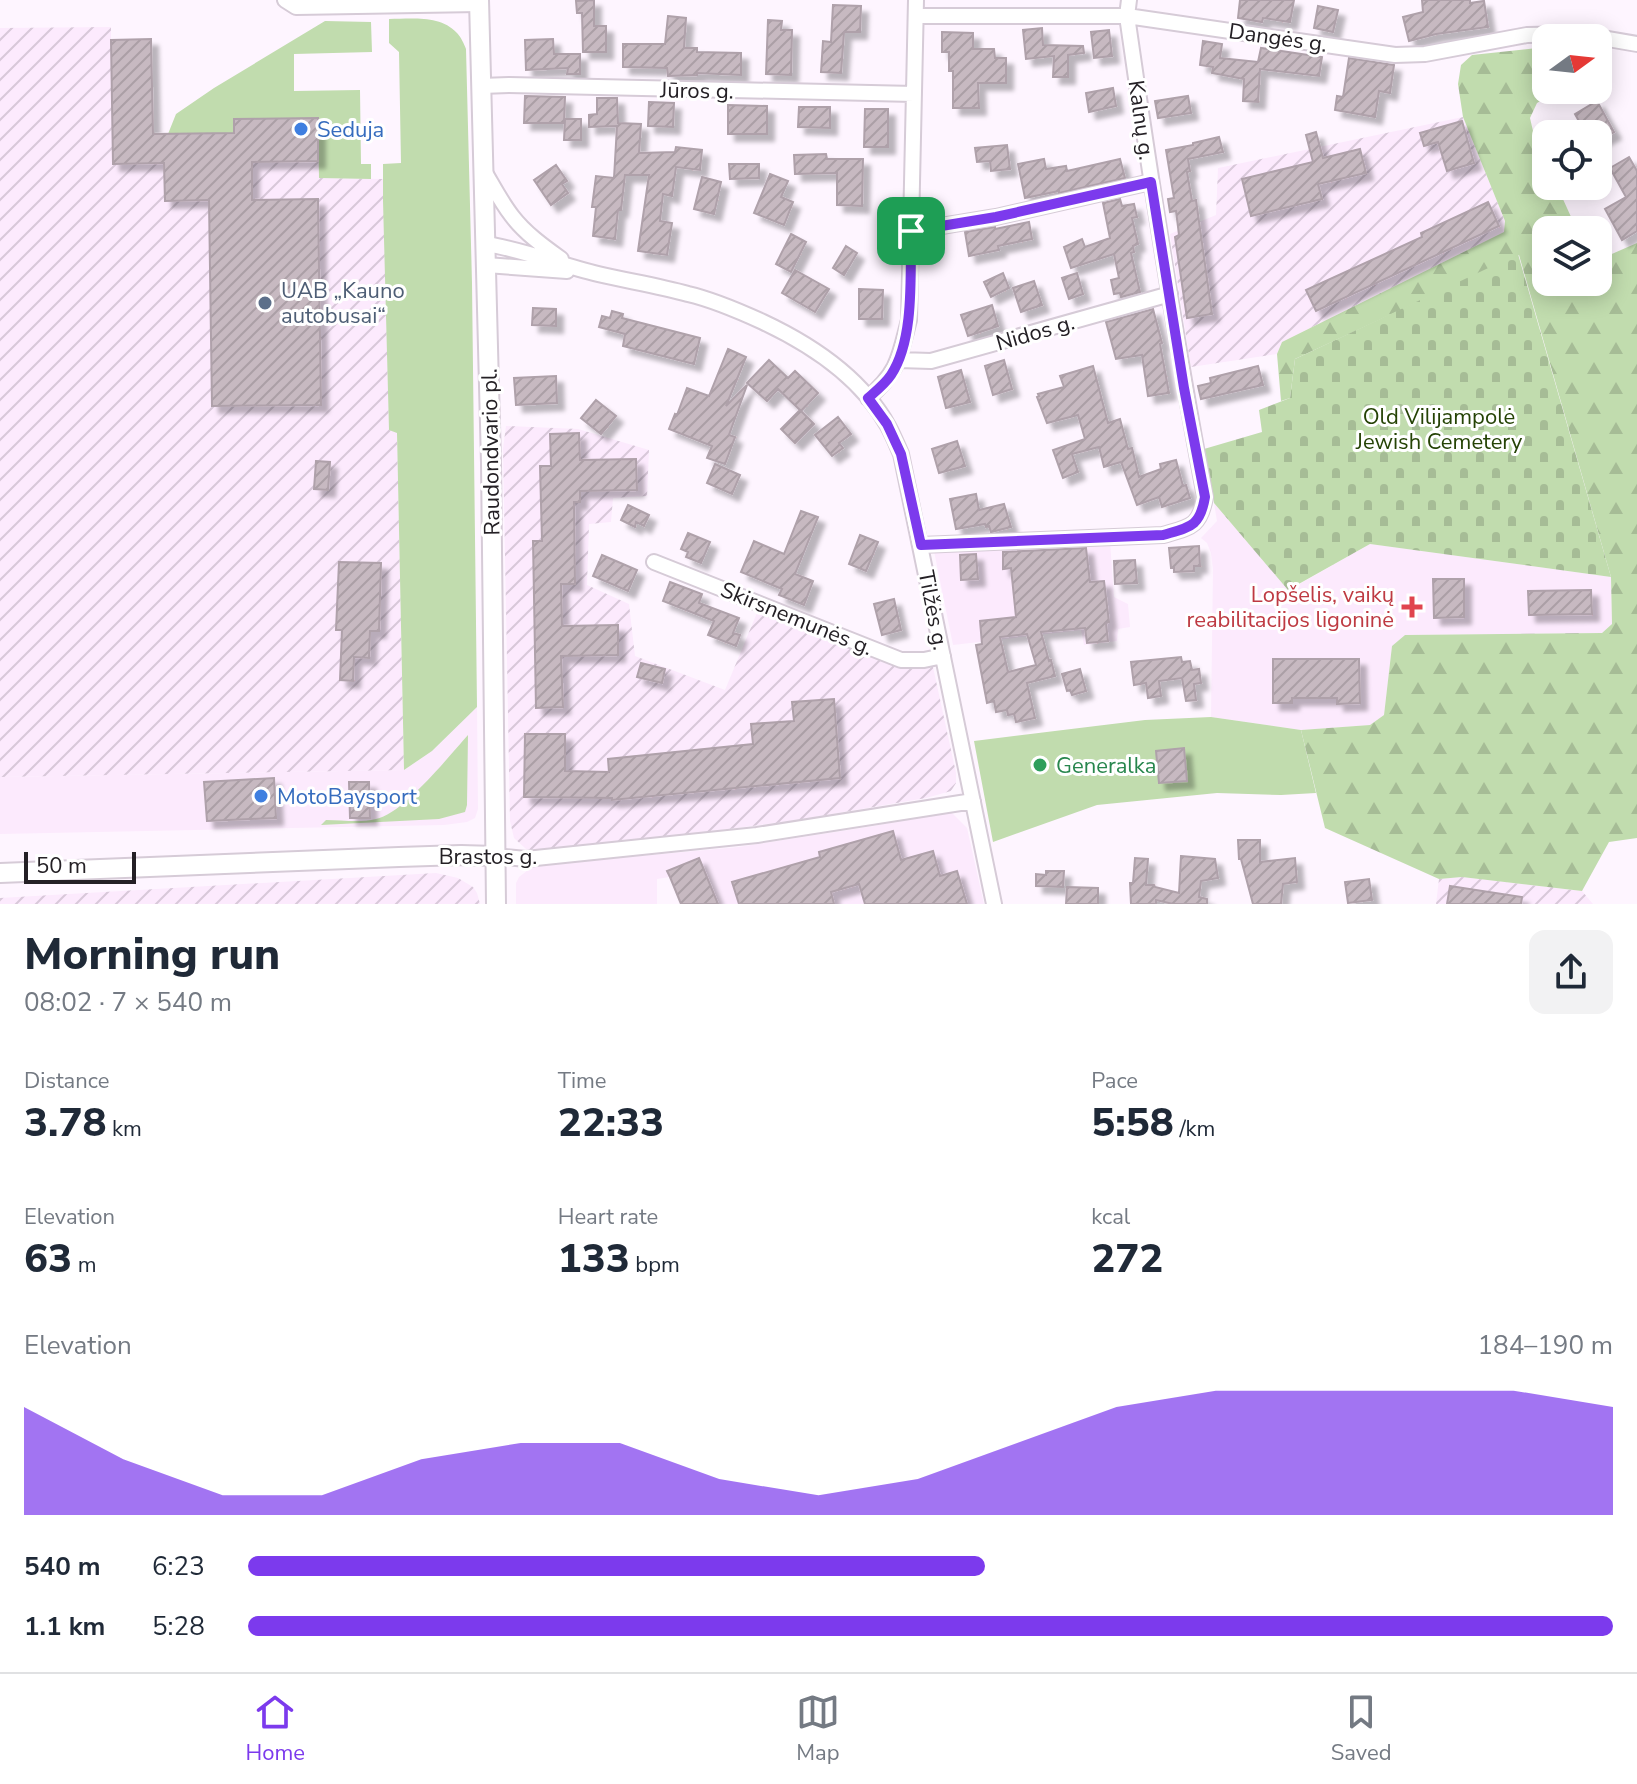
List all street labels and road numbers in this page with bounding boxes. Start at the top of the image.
street label: Dangės g. [1227,16,1329,60]
street label: Jūros g. [659,75,734,107]
street label: Kalnų g. [1121,78,1161,162]
street label: Nidos g. [992,307,1078,358]
street label: Raudondvario pl. [475,368,507,536]
street label: Tilžės g. [911,568,955,653]
street label: Skirsnemunės g. [716,575,877,663]
street label: Brastos g. [439,842,537,872]

